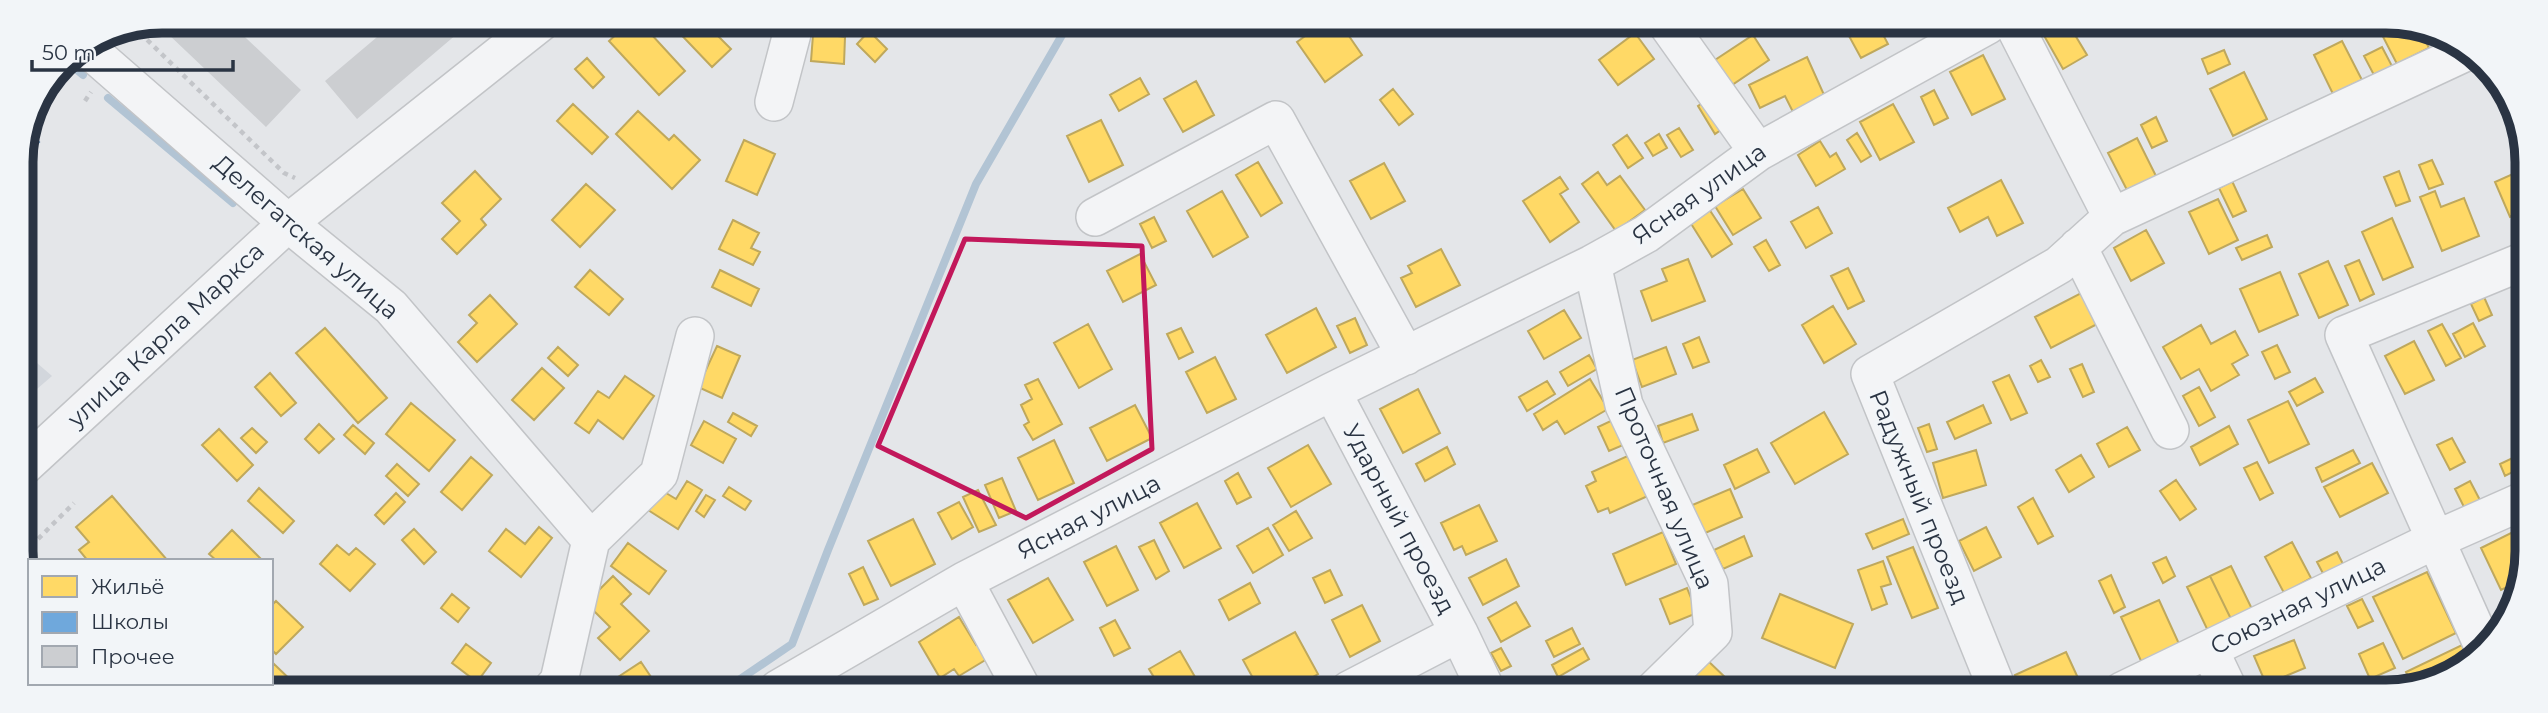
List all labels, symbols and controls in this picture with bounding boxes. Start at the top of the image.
scale bar [32,28,233,72]
text: 50 m [42,40,96,65]
street label: Ясная улица [1626,137,1771,251]
street label: Делегатская улица [208,148,405,325]
street label: улица Карла Маркса [61,236,270,434]
street label: Проточная улица [1609,382,1720,594]
street label: Радужный проезд [1863,386,1976,608]
street label: Ударный проезд [1337,419,1462,619]
street label: Ясная улица [1012,468,1165,565]
street label: Союзная улица [2205,551,2390,661]
legend [28,559,273,685]
text: Жильё [91,574,165,599]
text: Школы [91,609,169,634]
text: Прочее [91,644,175,669]

